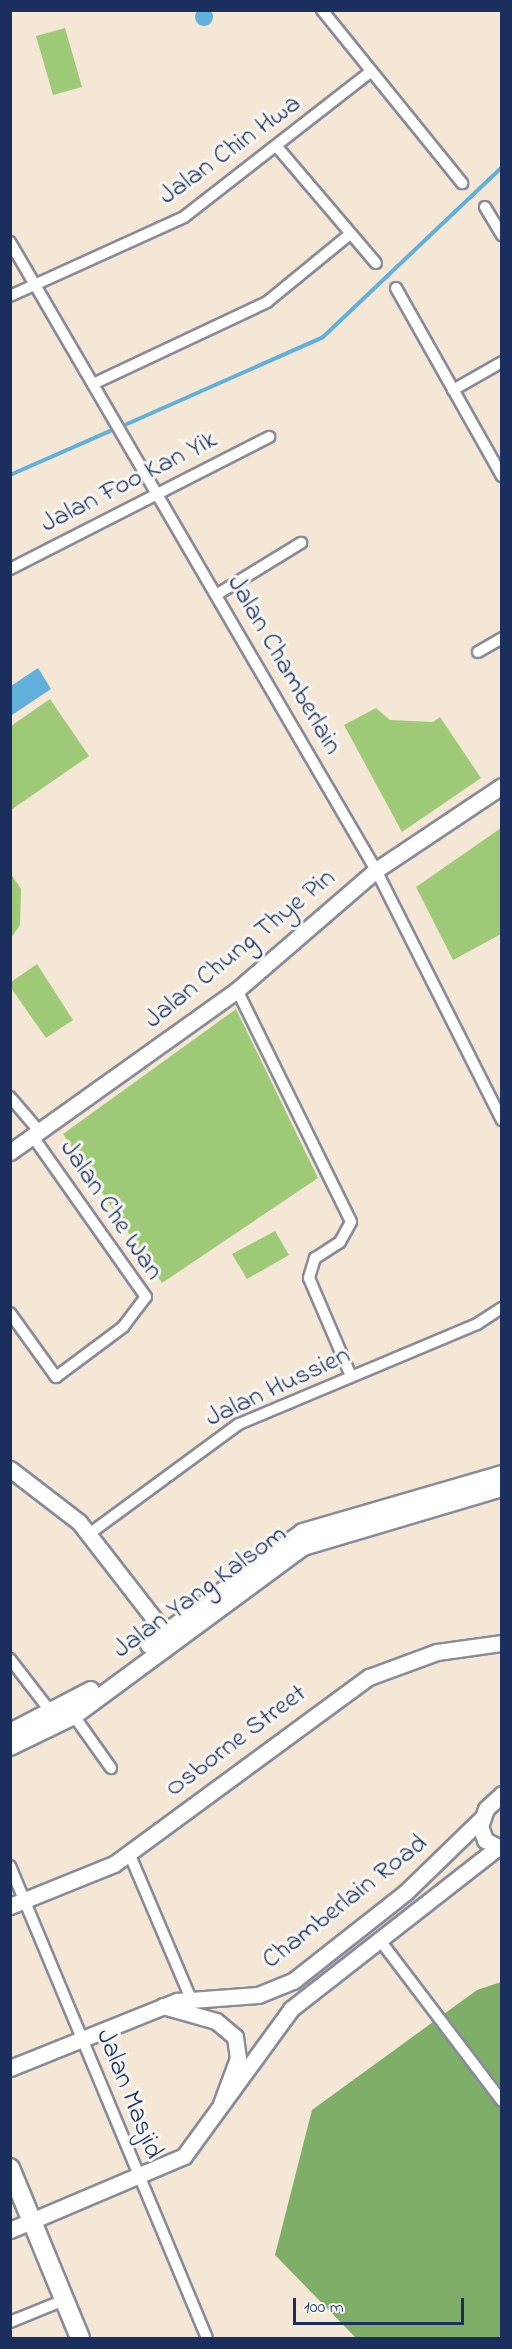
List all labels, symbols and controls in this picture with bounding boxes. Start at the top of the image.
street label: Jalan Chin Hwa [153,88,307,212]
street label: Jalan Foo Kan Yik [35,424,223,540]
street label: Jalan Chamberlain [219,569,349,761]
street label: Jalan Chung Thye Pin [138,862,342,1036]
street label: Jalan Che Wan [52,1134,170,1286]
street label: Jalan Hussien [201,1339,355,1435]
street label: Jalan Yang Kalsom [107,1518,293,1666]
street label: Osborne Street [159,1677,313,1805]
street label: Chamberlain Road [256,1827,434,1977]
street label: Jalan Masjid [88,2024,170,2164]
scale bar [296,2286,467,2324]
text: 100 m [304,2295,344,2321]

